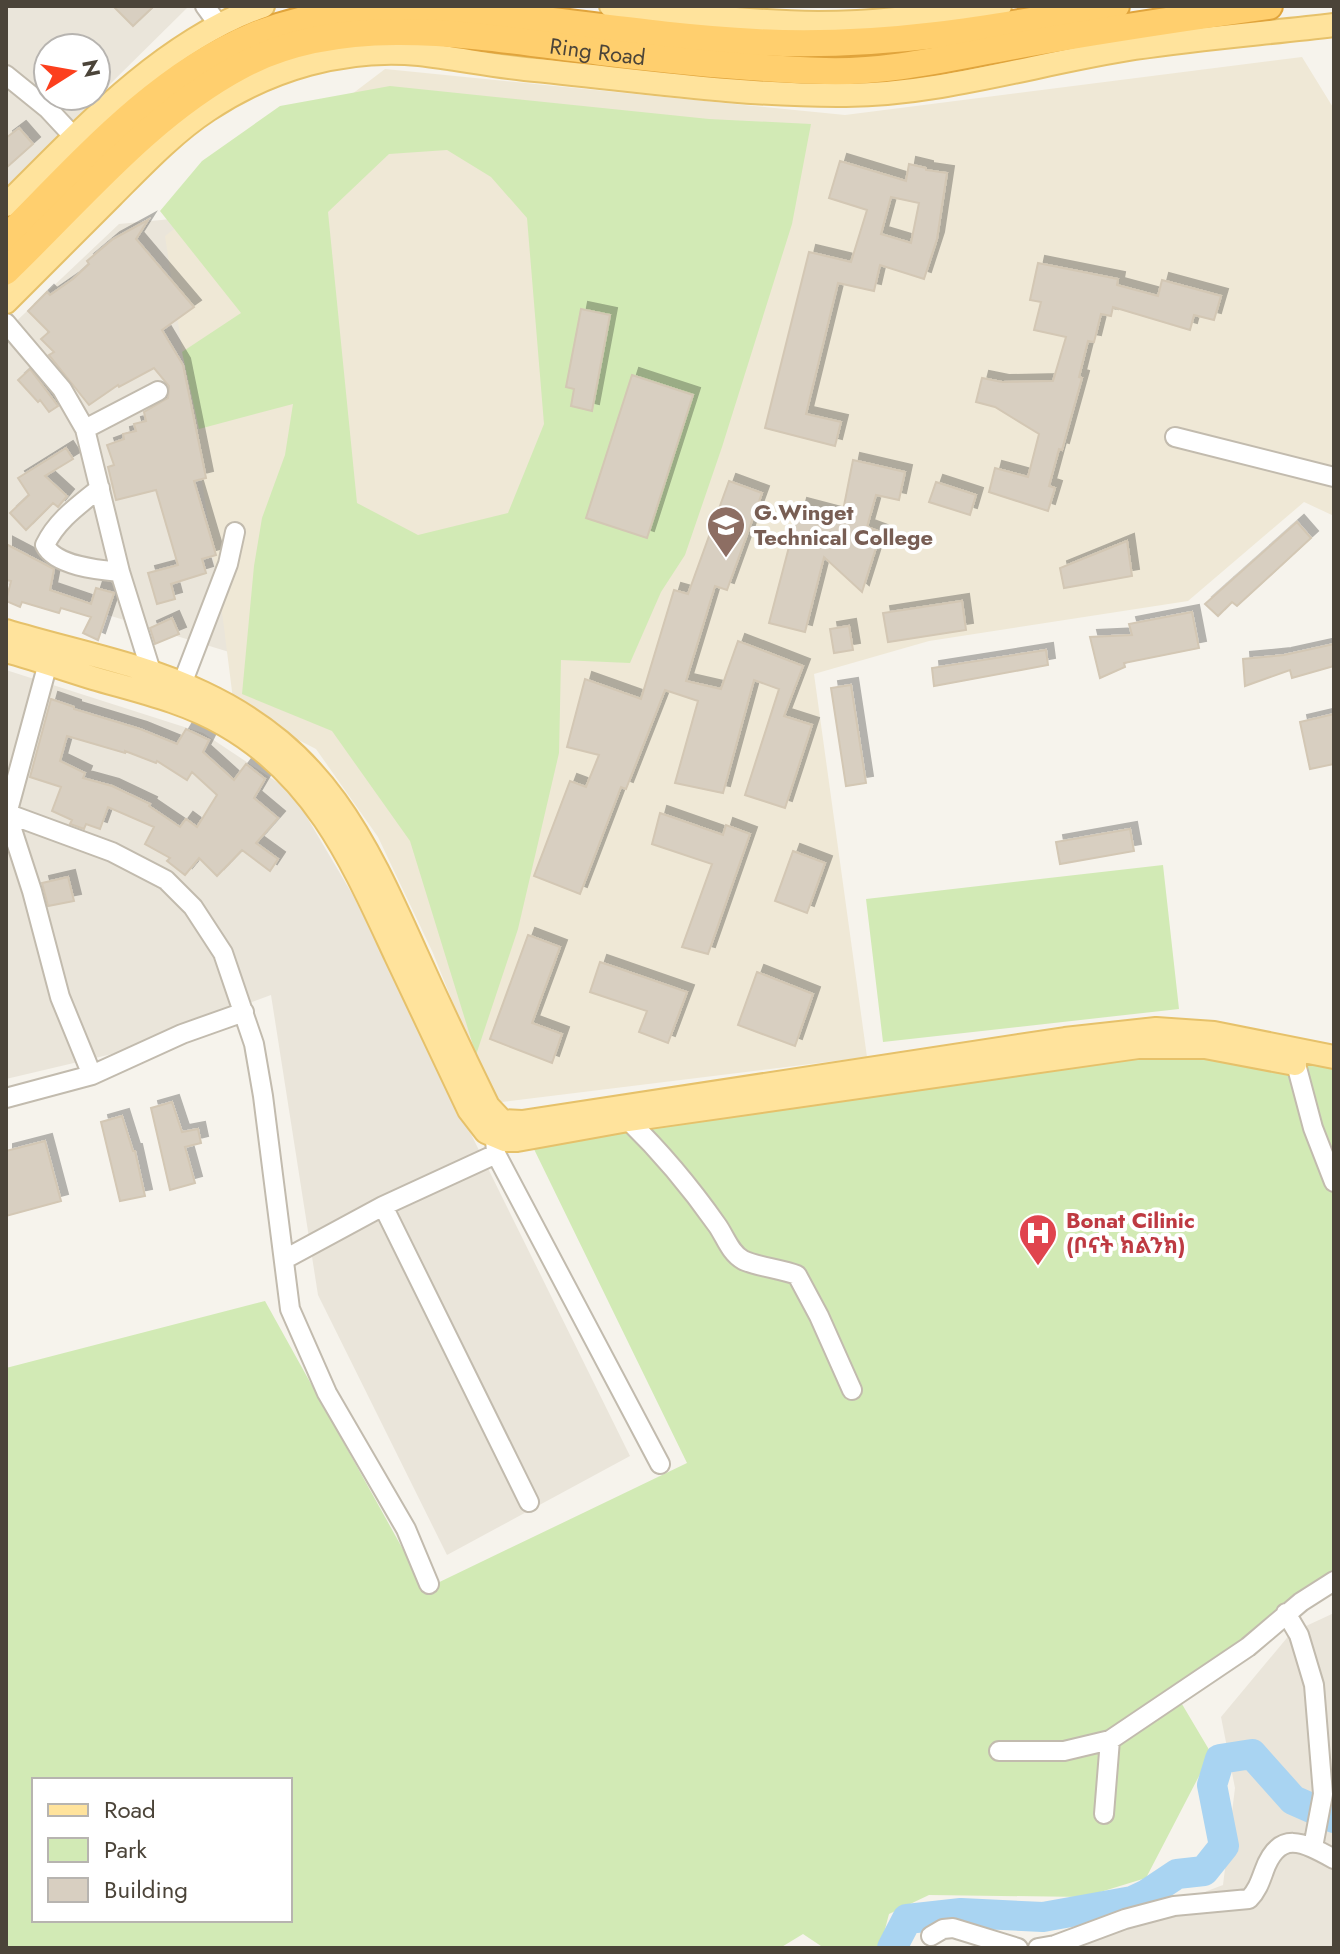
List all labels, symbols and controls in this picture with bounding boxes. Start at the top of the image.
street label: Ring Road [548,29,647,73]
north arrow [32,32,112,112]
text: N [74,57,109,80]
place label: G.Winget Technical College [754,496,933,553]
school or university icon: G.Winget Technical College [705,504,747,559]
place label: Bonat Cilinic (ቦናት ክልንክ) [1066,1204,1195,1261]
hospital icon: Bonat Cilinic (ቦናት ክልንክ) [1017,1212,1059,1267]
legend [32,1778,292,1922]
text: Road [104,1792,156,1827]
text: Park [104,1832,147,1867]
text: Building [104,1872,188,1907]

